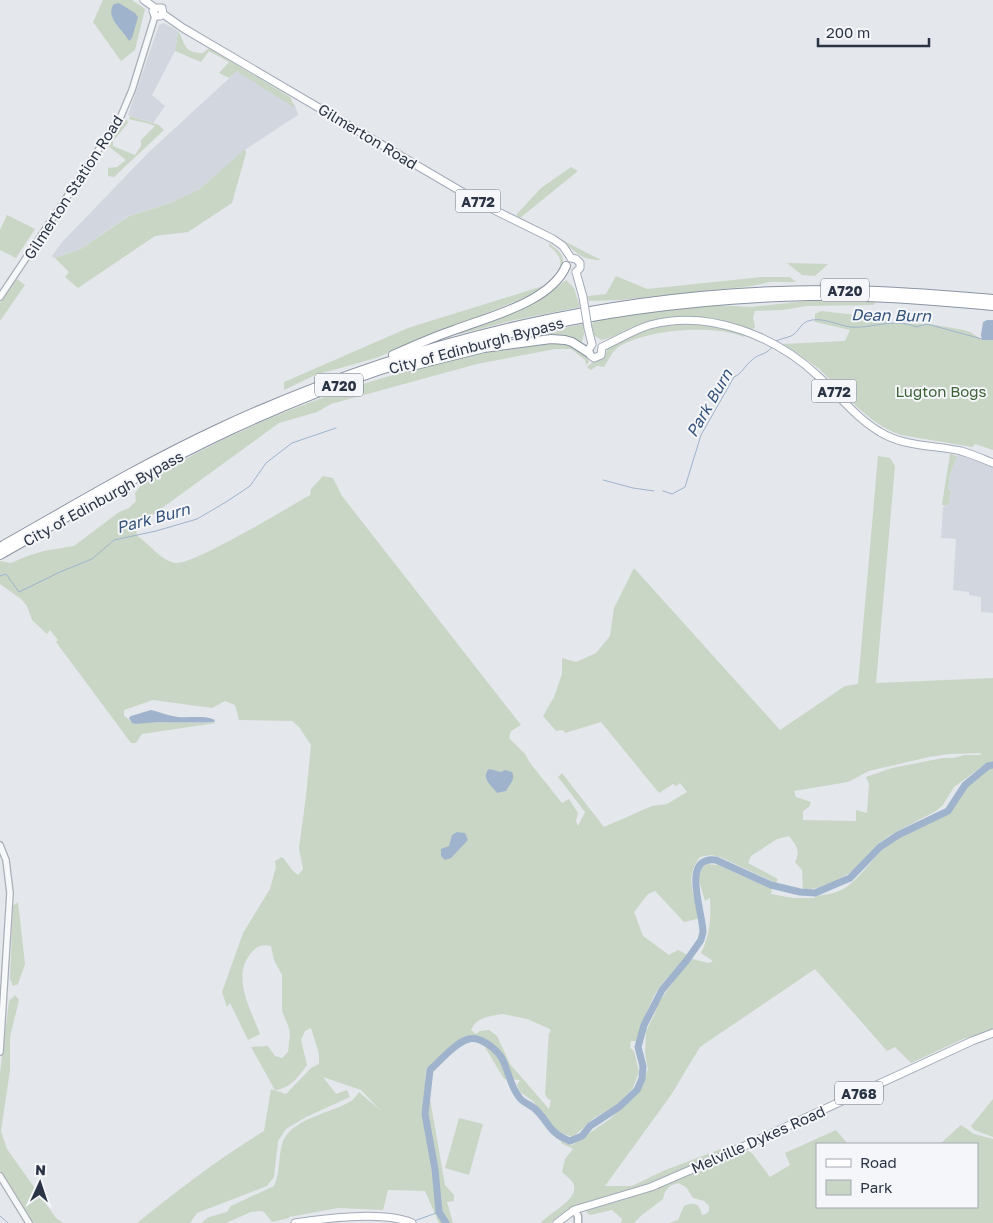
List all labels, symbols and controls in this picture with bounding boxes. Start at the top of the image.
scale bar [818,15,929,47]
text: 200 m [826,23,870,41]
street label: Gilmerton Road [315,99,421,173]
street label: Gilmerton Station Road [20,112,126,262]
road number: A772 [456,190,500,212]
road number: A720 [821,278,869,302]
water label: Dean Burn [851,304,932,326]
street label: City of Edinburgh Bypass [387,313,565,377]
water label: Park Burn [682,364,737,441]
road number: A720 [315,374,363,396]
road number: A772 [812,380,856,402]
park label: Lugton Bogs [896,382,986,400]
street label: City of Edinburgh Bypass [20,446,186,550]
water label: Park Burn [114,498,193,537]
road number: A768 [835,1082,883,1104]
street label: Melville Dykes Road [688,1101,828,1177]
legend [816,1143,978,1208]
text: Road [860,1153,897,1171]
north arrow [15,1158,65,1208]
text: N [35,1161,46,1178]
text: Park [860,1178,893,1196]

